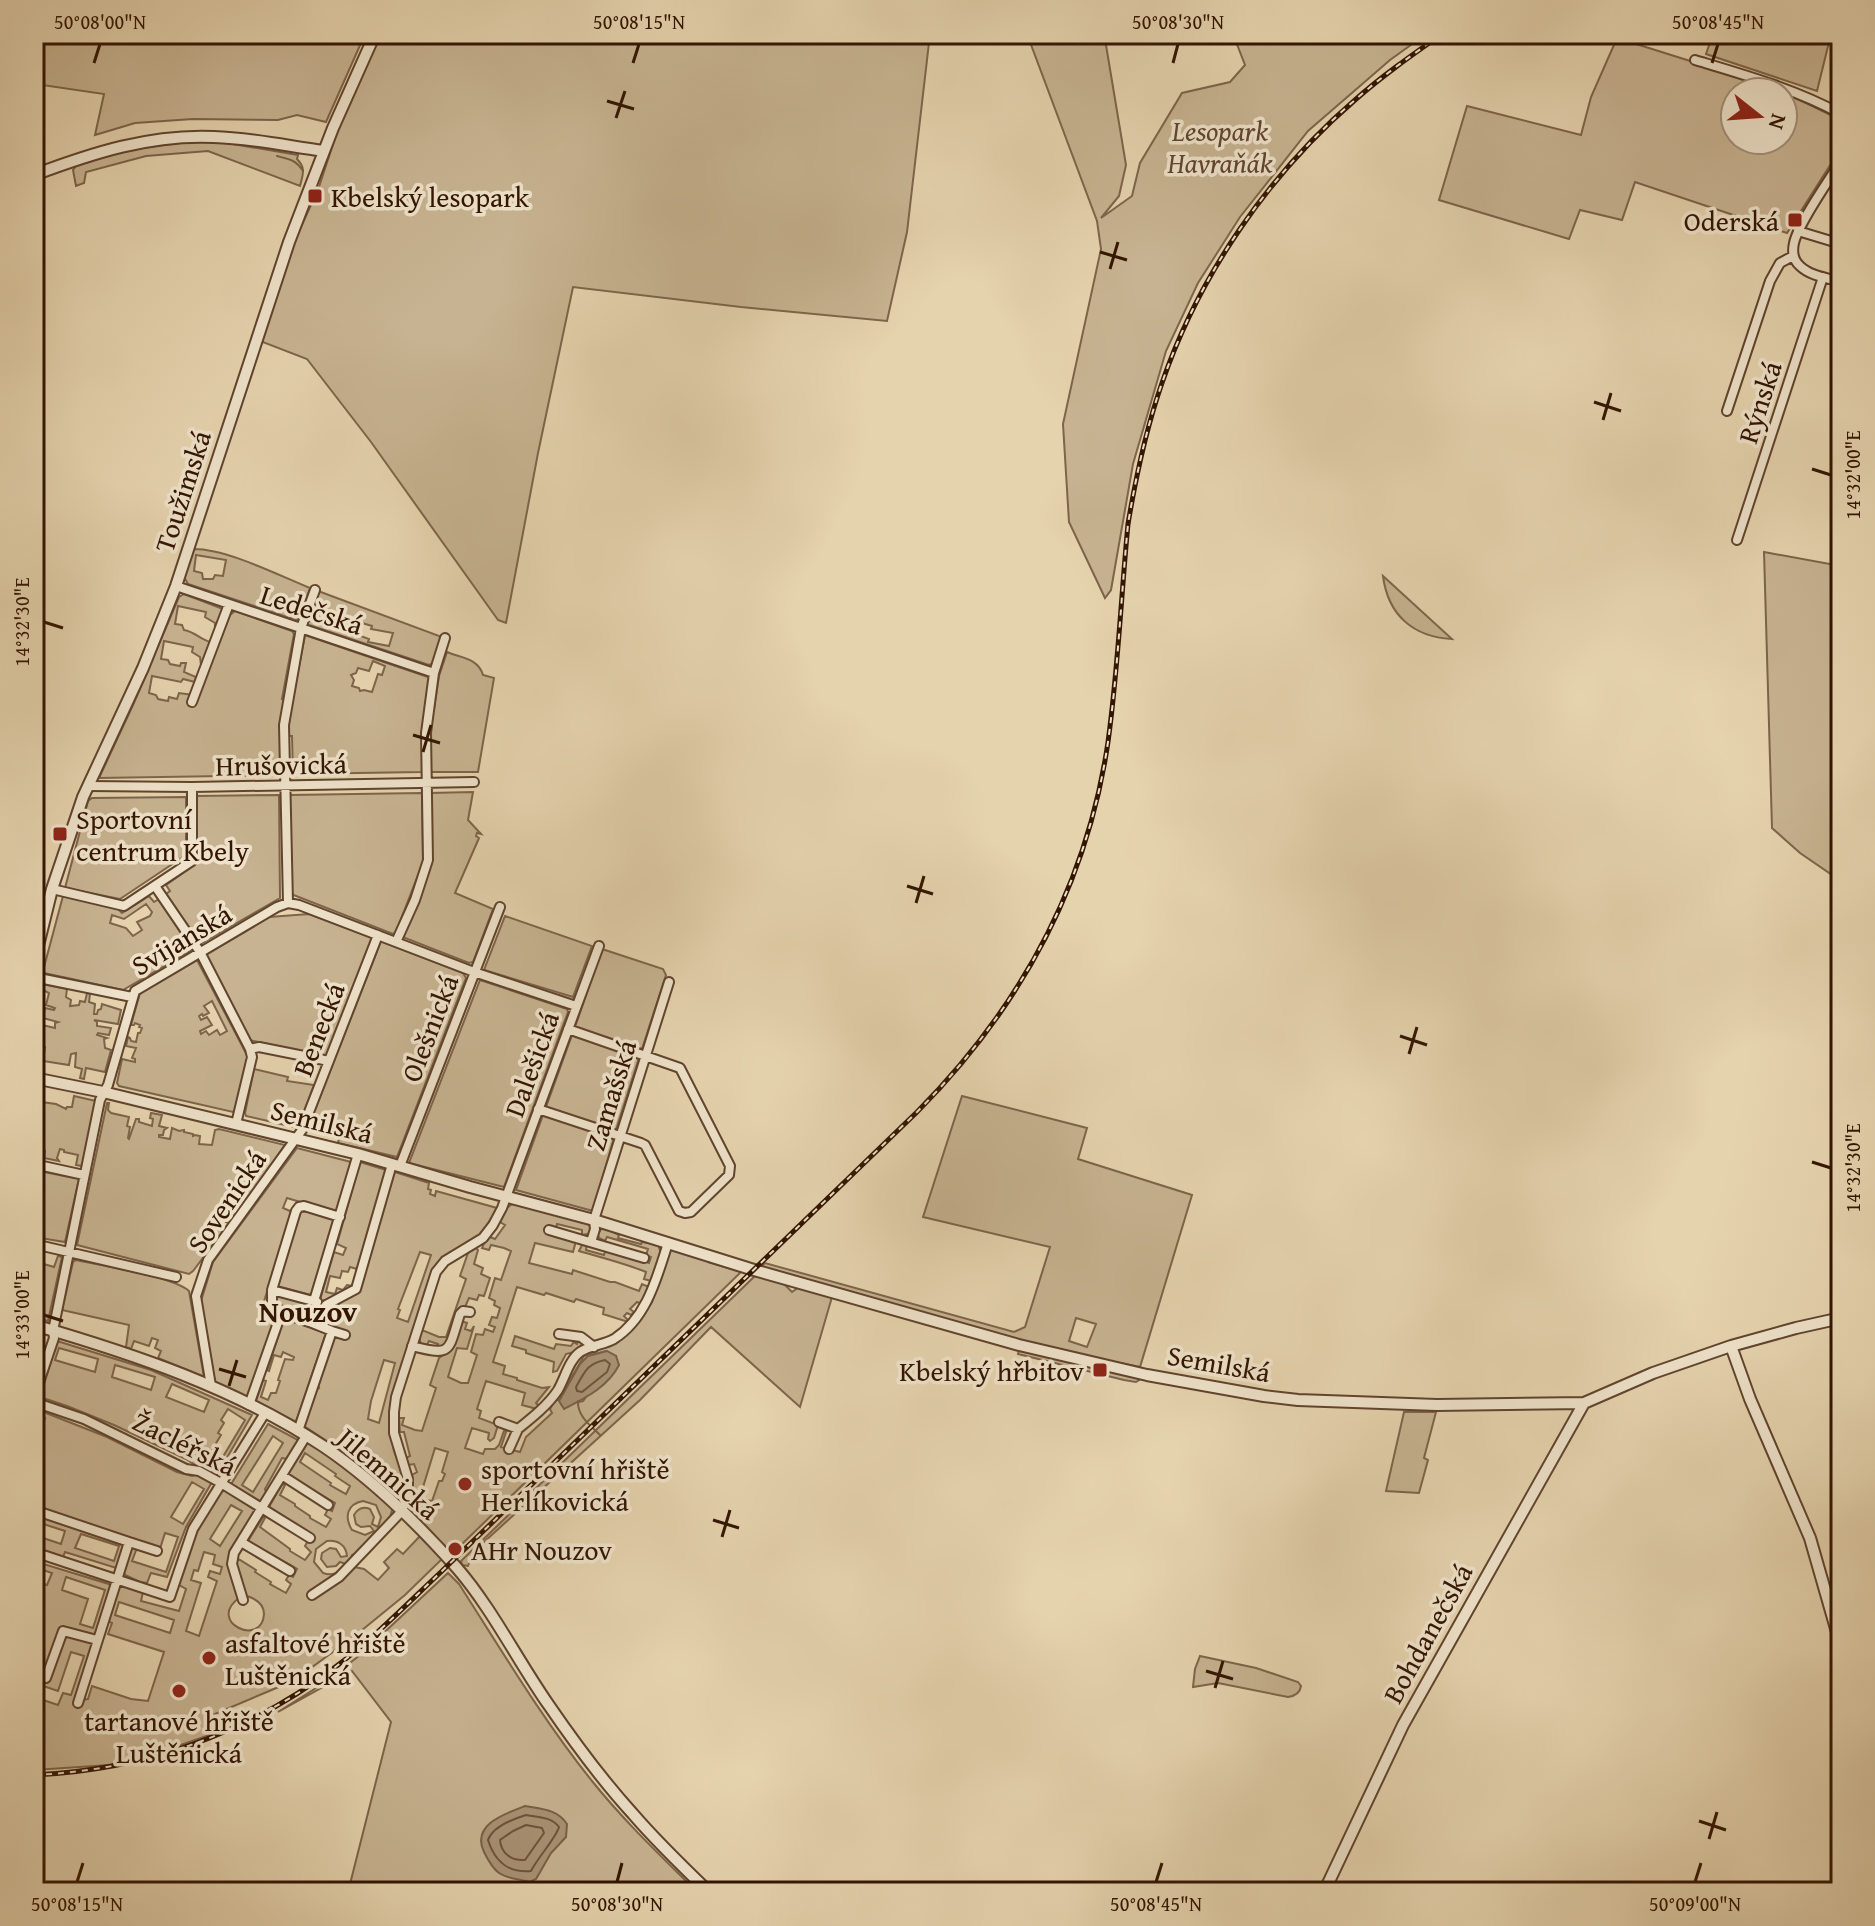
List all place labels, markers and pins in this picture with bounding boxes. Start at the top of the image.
place label: Kbelský lesopark [331,176,530,217]
marker: Kbelský lesopark [306,187,324,205]
place label: Oderská [1684,200,1780,241]
marker: Oderská [1786,211,1804,229]
place label: Sportovní centrum Kbely [76,798,249,871]
marker: Sportovní centrum Kbely [51,825,69,843]
place label: Kbelský hřbitov [899,1350,1084,1391]
marker: Kbelský hřbitov [1091,1361,1109,1379]
place label: sportovní hřiště Herlíkovická [481,1448,670,1521]
marker: sportovní hřiště Herlíkovická [456,1475,474,1493]
place label: AHr Nouzov [471,1529,612,1570]
marker: AHr Nouzov [446,1540,464,1558]
place label: asfaltové hřiště Luštěnická [225,1622,406,1695]
marker: asfaltové hřiště Luštěnická [200,1649,218,1667]
marker: tartanové hřiště Luštěnická [170,1682,188,1700]
place label: tartanové hřiště Luštěnická [84,1700,274,1773]

